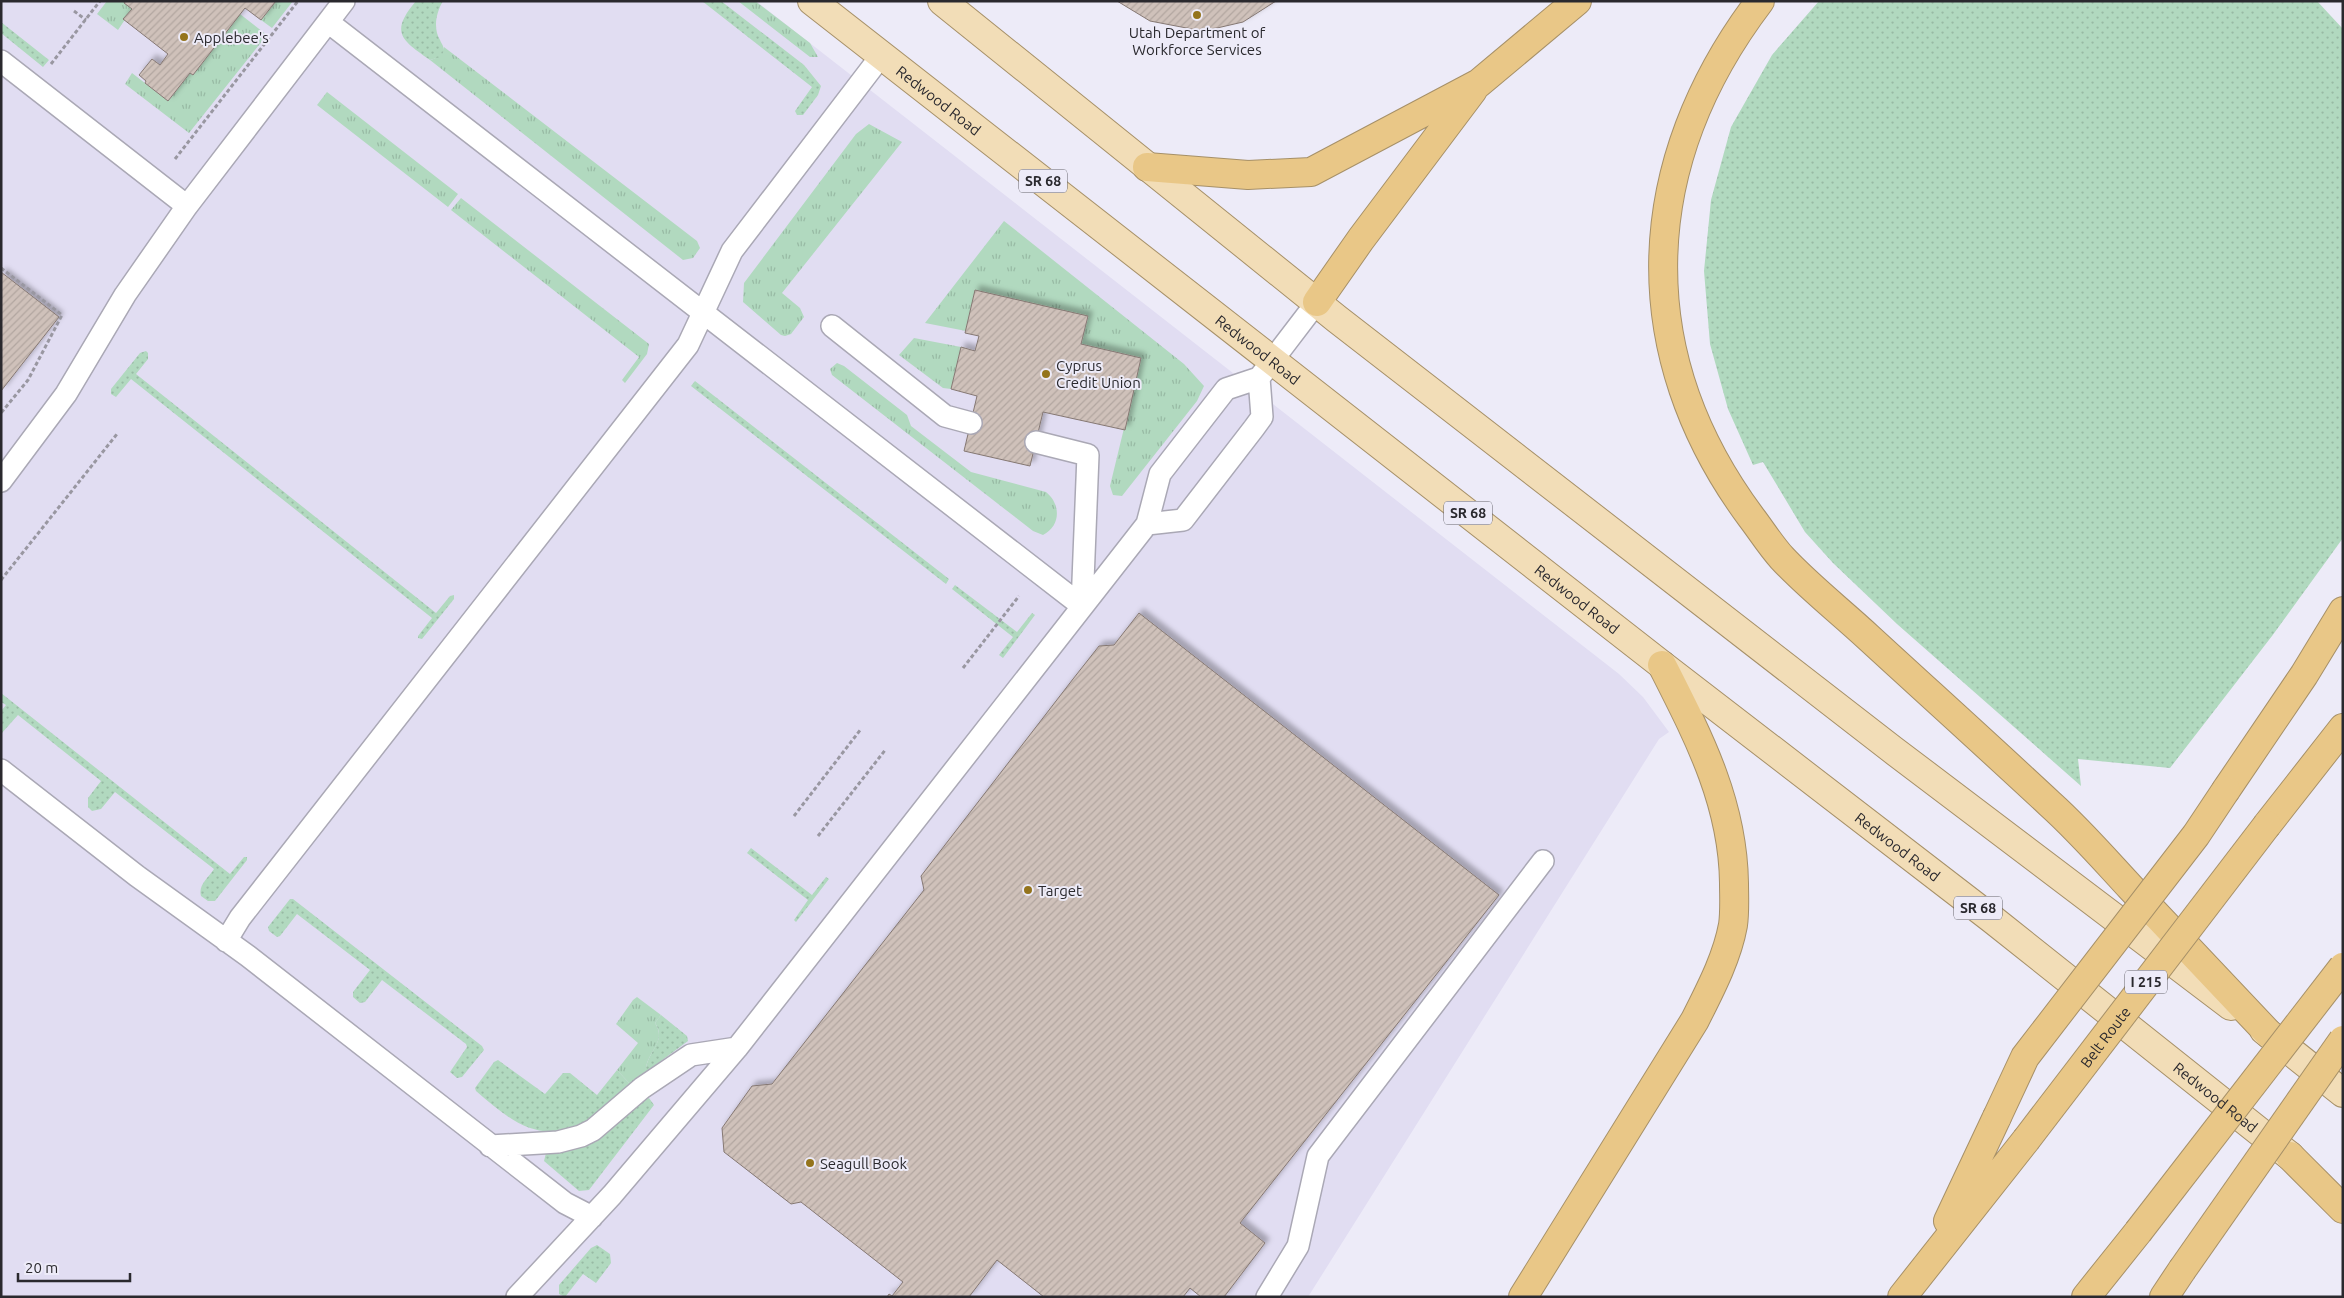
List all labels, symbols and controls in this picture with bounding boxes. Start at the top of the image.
marker: Utah Department of Workforce Services [1191,9,1203,21]
place label: Utah Department of Workforce Services [1129,24,1265,58]
place label: Applebee's [194,29,269,46]
marker: Applebee's [178,31,190,43]
street label: Redwood Road [893,62,984,138]
road number: SR 68 [1019,170,1067,192]
street label: Redwood Road [1212,311,1304,388]
place label: Cyprus Credit Union [1056,357,1141,391]
marker: Cyprus Credit Union [1040,368,1052,380]
road number: SR 68 [1444,502,1492,524]
street label: Redwood Road [1532,561,1623,637]
street label: Redwood Road [1852,808,1943,884]
place label: Target [1038,882,1082,899]
marker: Target [1022,884,1034,896]
road number: SR 68 [1954,896,2002,920]
road number: I 215 [2125,970,2167,994]
street label: Belt Route [2076,1003,2134,1070]
street label: Redwood Road [2170,1058,2261,1136]
place label: Seagull Book [820,1155,907,1172]
marker: Seagull Book [804,1157,816,1169]
scale bar [18,1250,130,1282]
text: 20 m [25,1259,58,1276]

